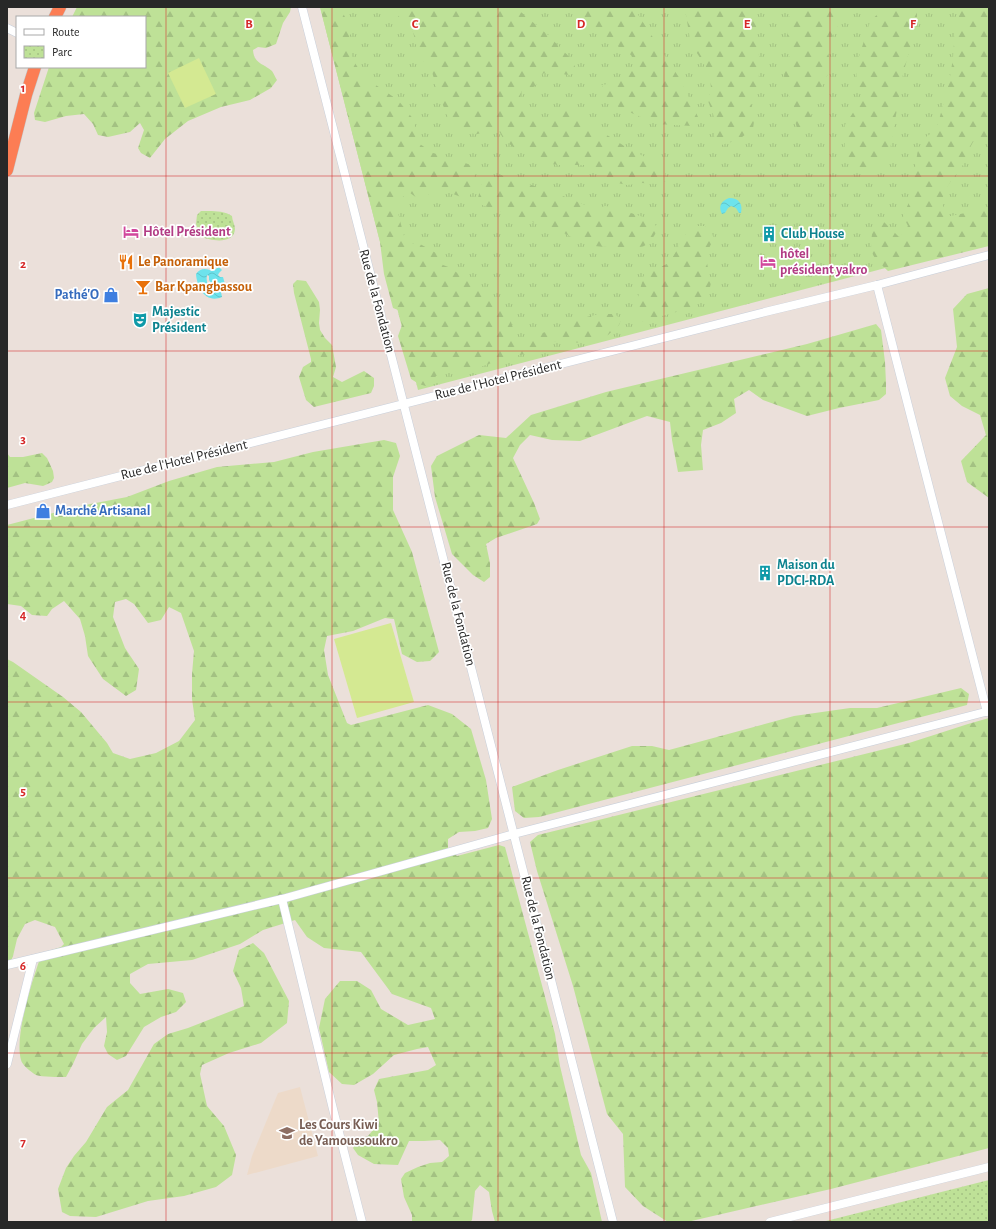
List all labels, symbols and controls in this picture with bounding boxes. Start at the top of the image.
legend [16,16,146,68]
text: B [245,18,253,31]
text: C [412,18,419,31]
text: D [577,18,586,31]
text: E [744,18,751,31]
text: F [910,18,917,31]
text: Route [52,26,79,38]
text: Parc [52,46,72,58]
text: 1 [21,82,25,95]
hotel icon: Hôtel Président [122,223,140,241]
place label: Hôtel Président [143,225,231,239]
building icon: Club House [760,225,778,243]
place label: Club House [781,227,845,241]
place label: hôtel président yakro [780,247,868,277]
street label: Rue de la Fondation [356,248,398,354]
restaurant icon: Le Panoramique [117,253,135,271]
hotel icon: hôtel président yakro [759,253,777,271]
place label: Le Panoramique [138,255,229,269]
text: 2 [20,258,26,271]
bar icon: Bar Kpangbassou [134,278,152,296]
place label: Bar Kpangbassou [155,280,253,294]
shop icon: Pathé'O [102,286,120,304]
place label: Pathé'O [55,288,99,302]
place label: Majestic Président [152,305,207,335]
theatre icon: Majestic Président [131,311,149,329]
street label: Rue de l'Hotel Président [433,357,563,402]
text: 3 [20,433,26,446]
street label: Rue de l'Hotel Président [119,437,249,482]
shop icon: Marché Artisanal [34,502,52,520]
place label: Marché Artisanal [55,504,151,518]
place label: Maison du PDCI-RDA [777,558,835,588]
street label: Rue de la Fondation [438,561,478,667]
building icon: Maison du PDCI-RDA [756,564,774,582]
text: 4 [20,609,27,622]
text: 5 [20,785,26,798]
street label: Rue de la Fondation [518,875,558,981]
text: 6 [20,960,26,973]
place label: Les Cours Kiwi de Yamoussoukro [299,1118,398,1148]
school or university icon: Les Cours Kiwi de Yamoussoukro [278,1124,296,1142]
text: 7 [20,1136,26,1149]

